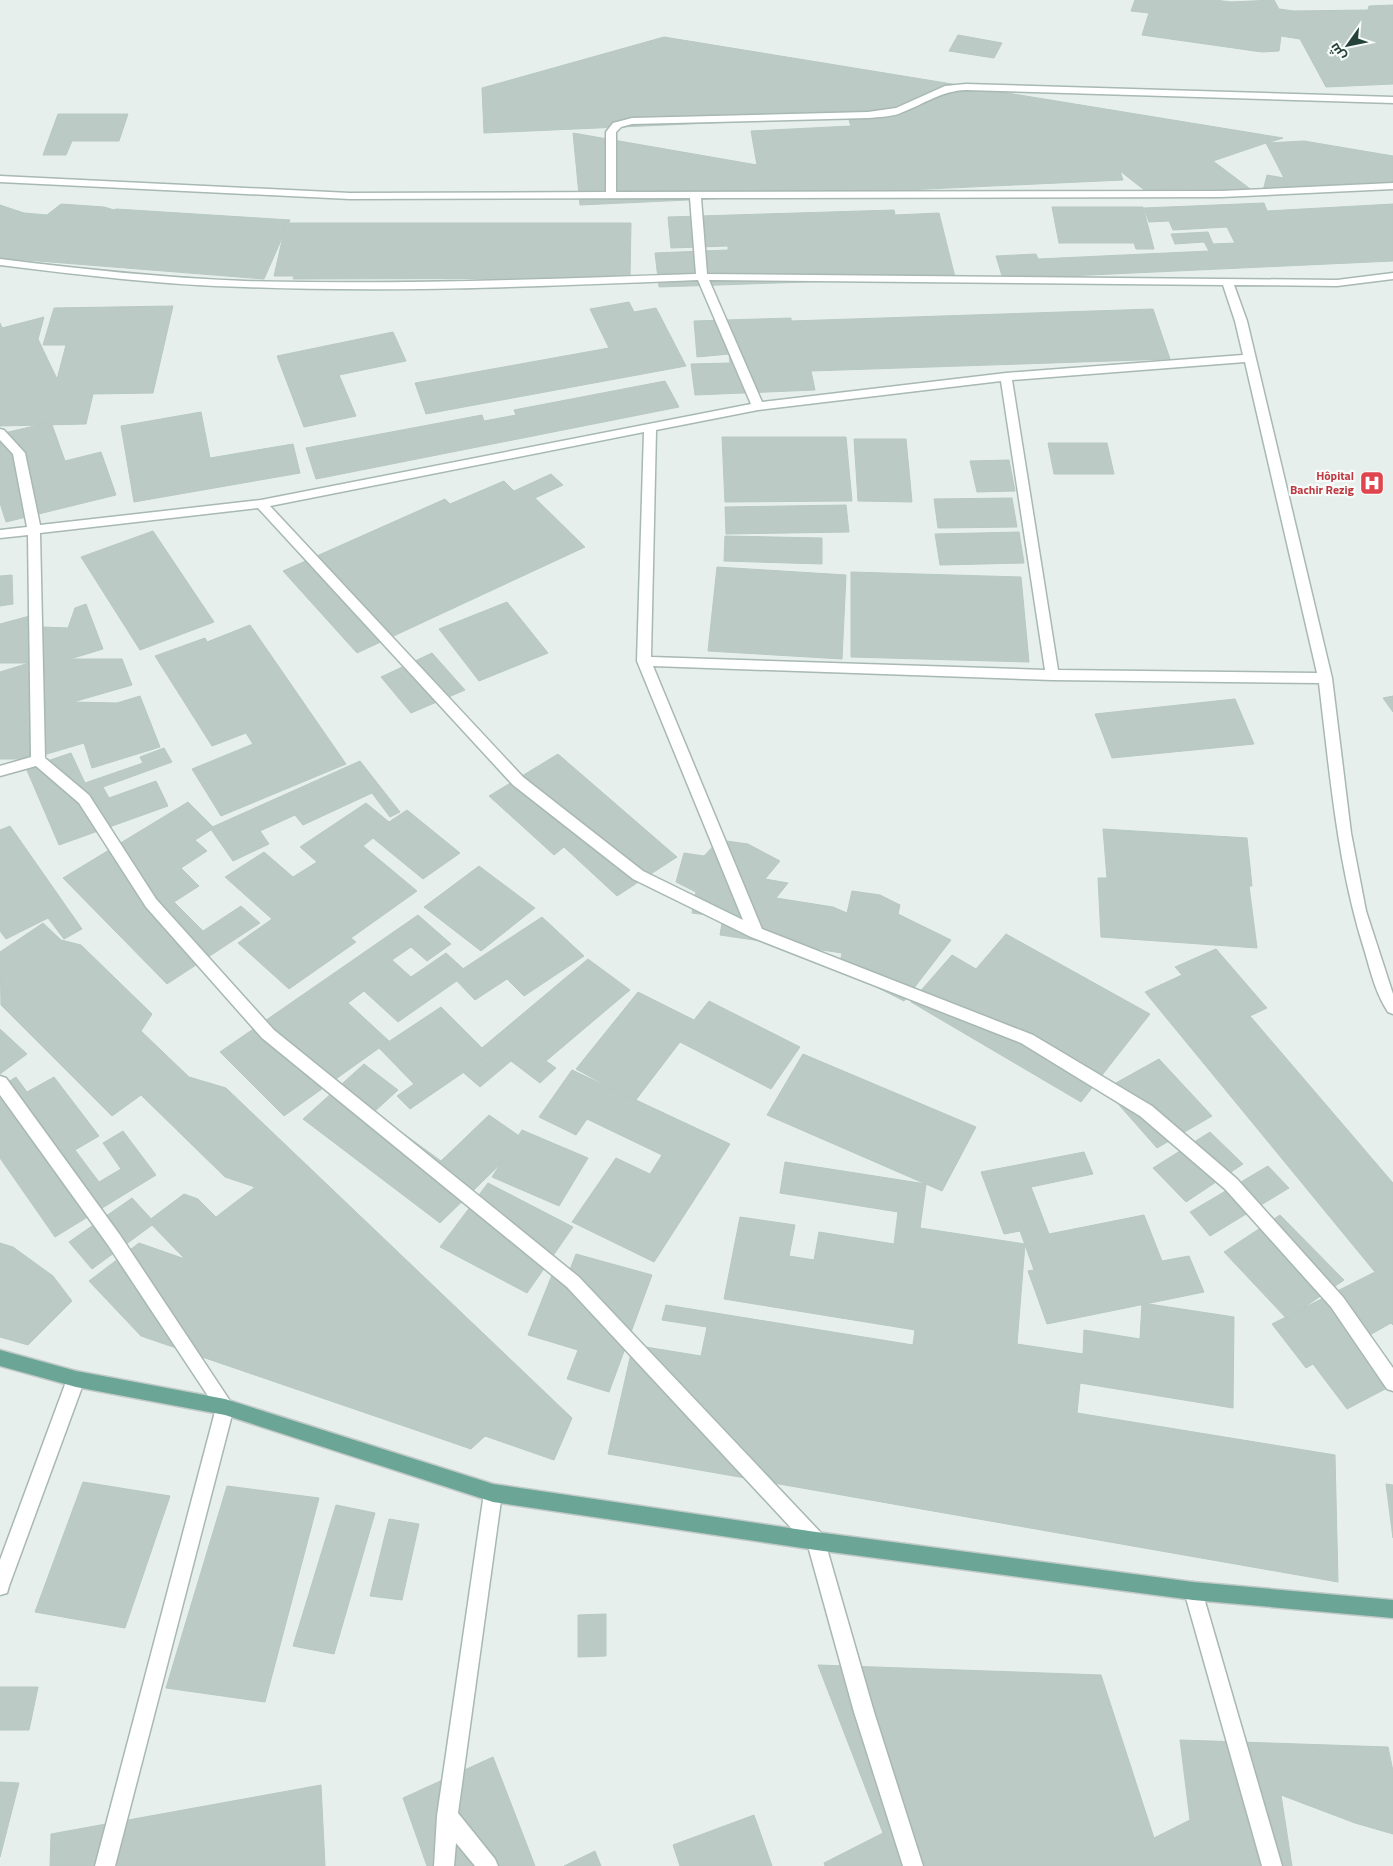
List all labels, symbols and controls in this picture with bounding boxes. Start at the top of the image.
north arrow [1323,20,1373,70]
text: ش [1323,39,1350,66]
place label: Hôpital Bachir Rezig [1290,466,1355,499]
hospital icon: Hôpital Bachir Rezig [1359,470,1385,496]

